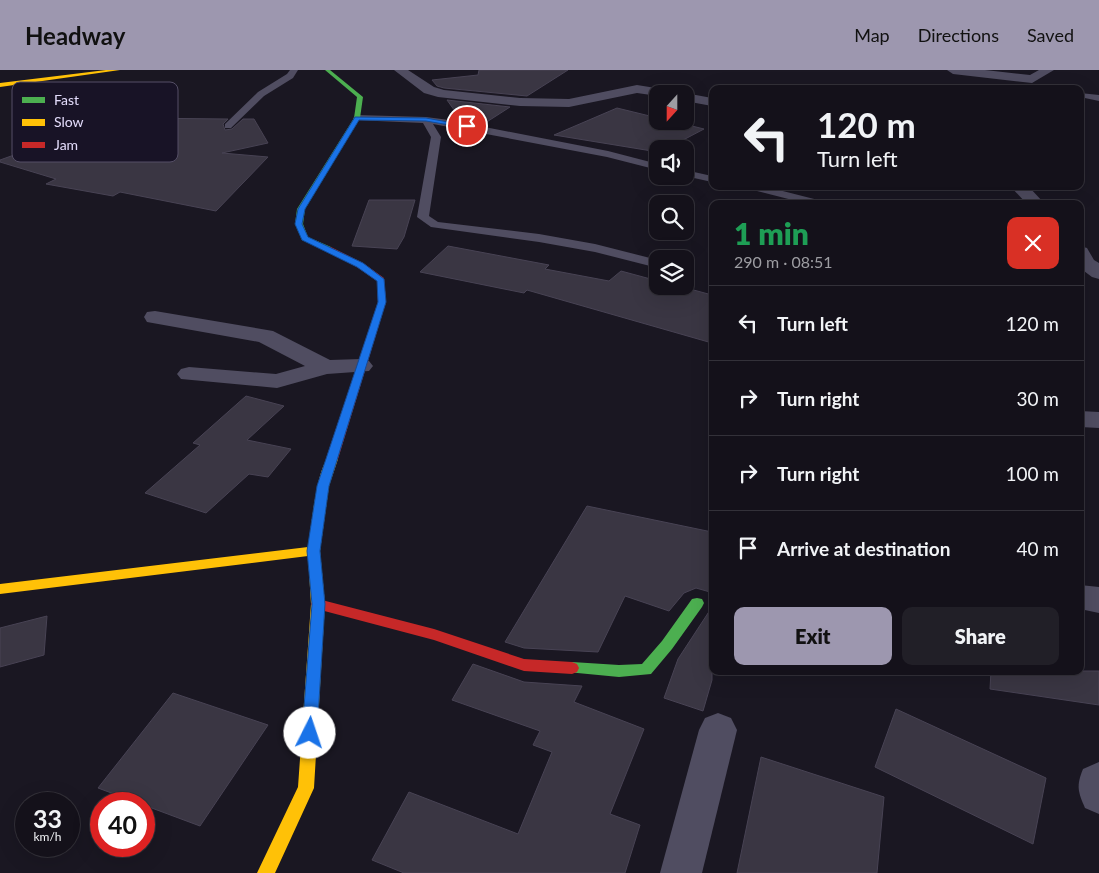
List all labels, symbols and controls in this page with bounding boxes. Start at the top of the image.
text: Headway [25,21,125,50]
text: Map [854,24,890,46]
text: Directions [918,24,999,46]
text: Saved [1027,24,1074,46]
legend [12,82,178,162]
north arrow [649,85,694,130]
map controls [649,85,694,295]
text: Fast [54,91,79,108]
text: 120 m [817,103,916,145]
pin [446,105,488,147]
icon: left [734,105,799,170]
icon: arrive [453,112,481,140]
text: Slow [54,113,84,130]
text: Jam [54,136,78,153]
button: sound [649,140,694,185]
text: Turn left [817,145,898,172]
button: search [649,195,694,240]
text: 1 min [734,215,809,251]
button: close [1007,217,1059,269]
button: layers [649,250,694,295]
text: 290 m · 08:51 [734,252,833,271]
icon: left [734,309,762,337]
text: Turn left [777,312,848,335]
text: 120 m [1005,312,1059,335]
icon: right [734,384,762,412]
text: Turn right [777,387,859,410]
text: 30 m [1016,387,1059,410]
icon: right [734,459,762,487]
text: Turn right [777,462,859,485]
text: 100 m [1005,462,1059,485]
icon: arrive [734,534,762,562]
text: Arrive at destination [777,537,950,560]
text: 40 m [1016,537,1059,560]
button: Exit [734,607,892,665]
button: Share [902,607,1059,665]
position arrow [283,706,335,758]
speed limit sign: 40 [90,792,155,857]
text: 33 [33,803,62,833]
text: km/h [33,829,62,844]

